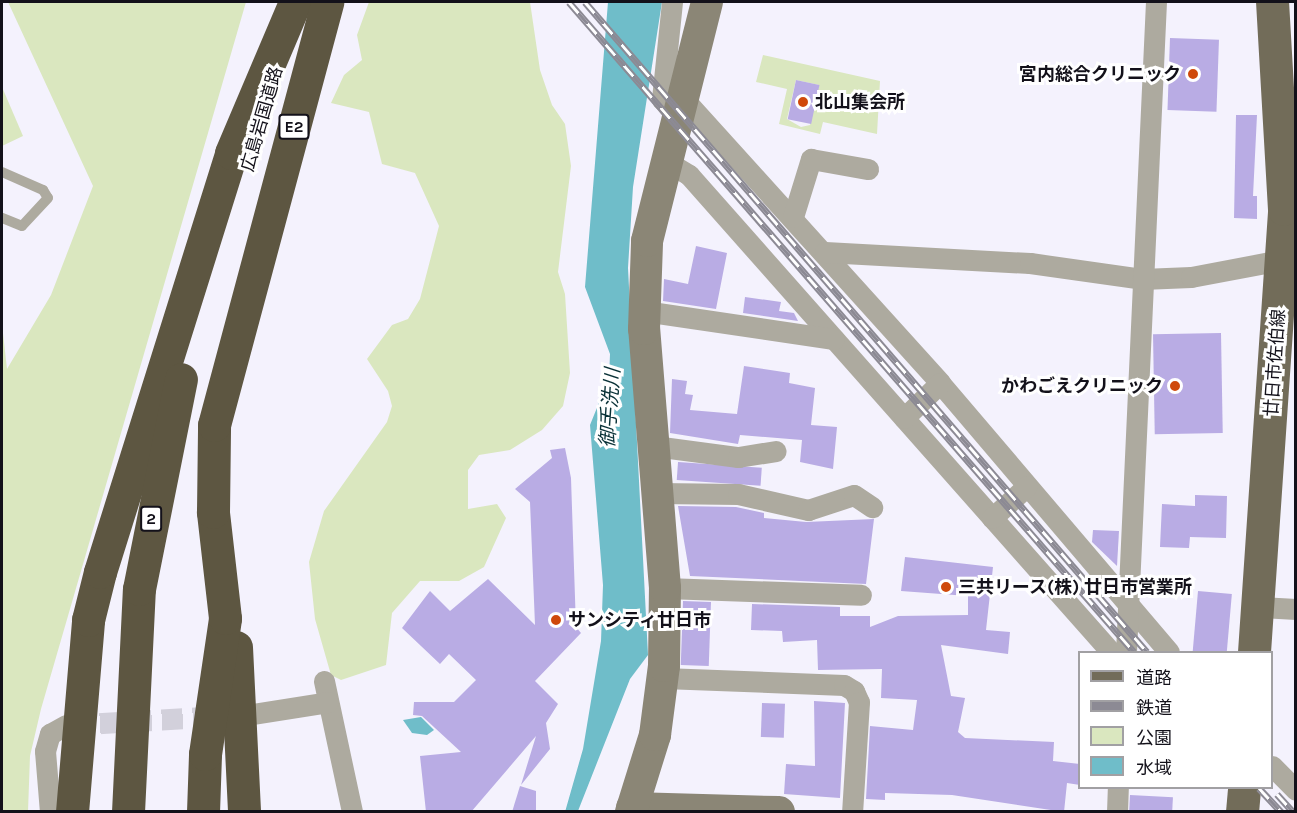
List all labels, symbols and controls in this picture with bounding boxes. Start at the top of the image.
place label: 宮内総合クリニック [1019,63,1181,85]
street label: 広島岩国道路 [237,64,287,174]
marker: 宮内総合クリニック [1186,67,1200,81]
place label: 北山集会所 [815,91,905,113]
marker: 北山集会所 [796,95,810,109]
road number: E2 [278,114,310,140]
street label: 廿日市佐伯線 [1260,308,1290,418]
water label: 御手洗川 [595,367,625,449]
place label: かわごえクリニック [1001,375,1163,397]
marker: かわごえクリニック [1168,379,1182,393]
road number: 2 [139,506,163,532]
place label: 三共リース(株) 廿日市営業所 [958,576,1193,598]
marker: 三共リース(株) 廿日市営業所 [939,580,953,594]
place label: サンシティ廿日市 [568,609,712,631]
marker: サンシティ廿日市 [549,613,563,627]
legend [1078,651,1273,789]
text: 道路 [1136,667,1172,689]
text: 鉄道 [1136,697,1172,719]
text: 公園 [1136,727,1172,749]
text: 水域 [1136,757,1172,779]

